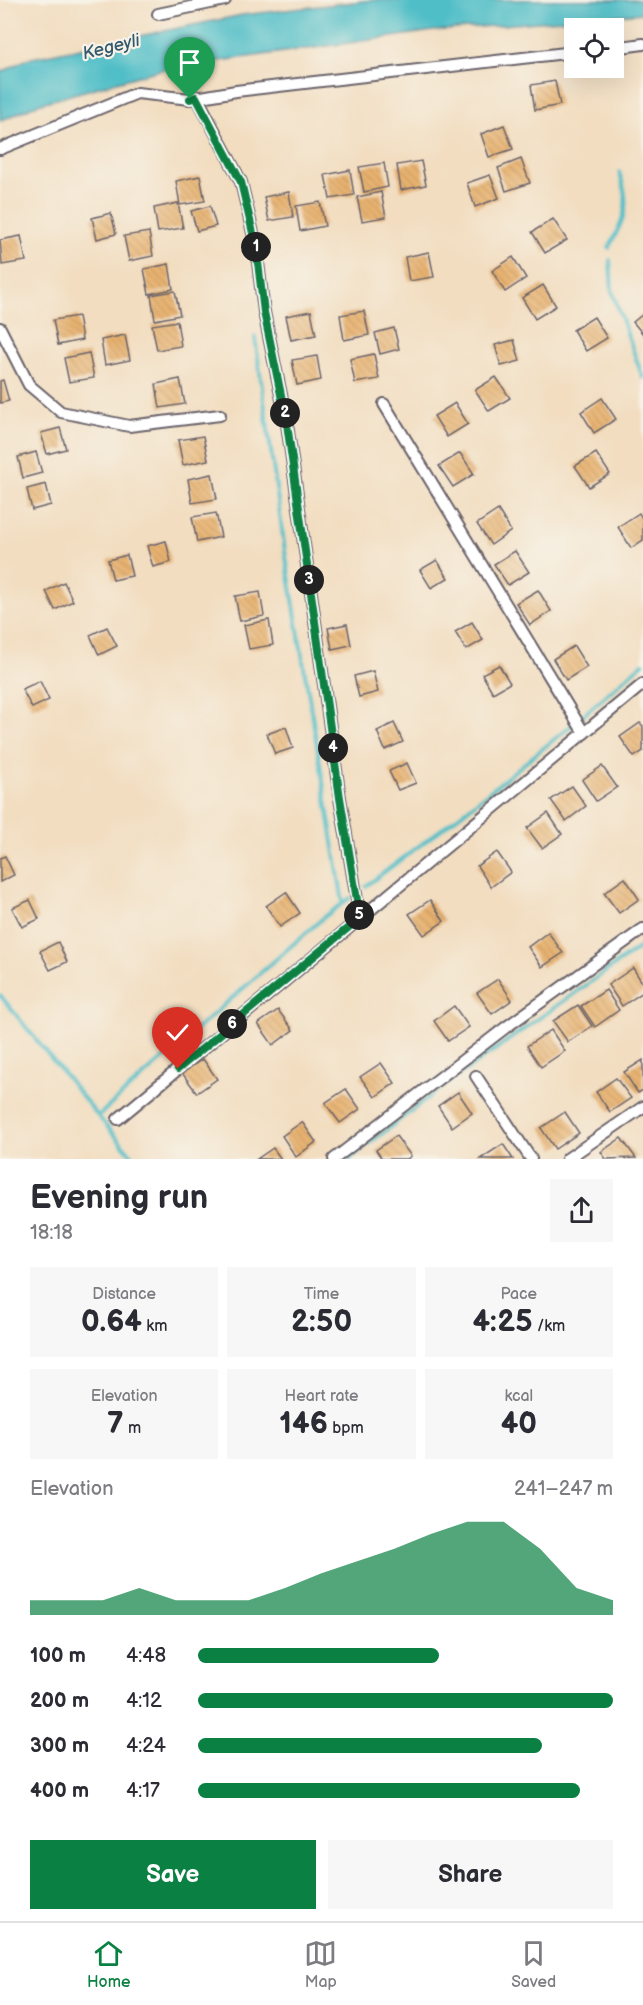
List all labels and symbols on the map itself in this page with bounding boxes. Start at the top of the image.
water label: Kegeyli [80,29,143,64]
pin [164,37,215,99]
pin: 1 [241,232,271,262]
pin: 2 [270,398,300,428]
pin: 3 [294,565,324,595]
pin: 4 [318,733,348,763]
pin: 5 [344,900,374,930]
pin [152,1007,203,1069]
pin: 6 [217,1009,247,1039]

